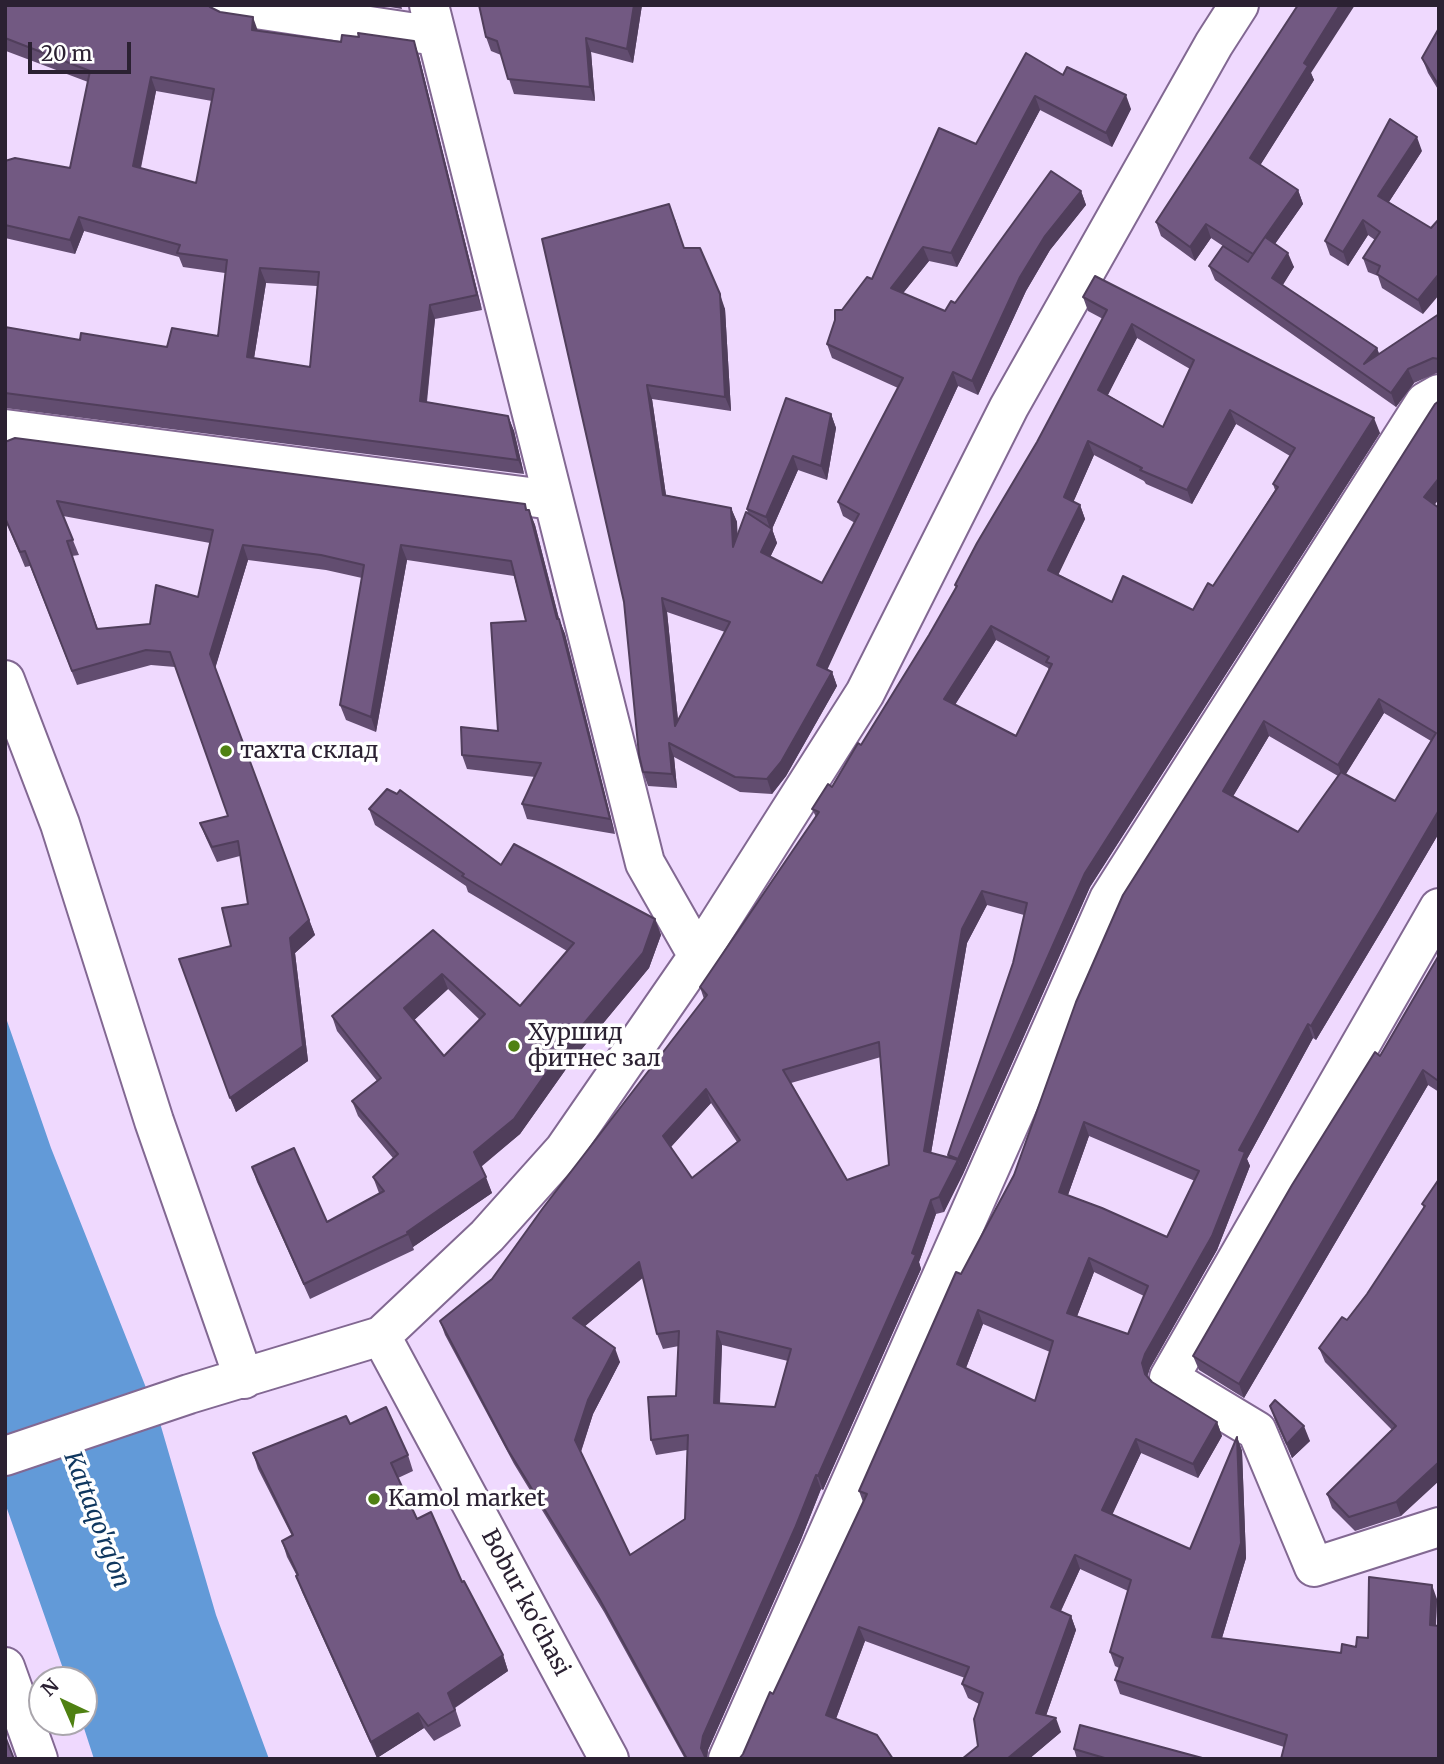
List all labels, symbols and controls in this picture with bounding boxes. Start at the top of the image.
scale bar [32,28,135,72]
text: 20 m [41,40,92,67]
place label: тахта склад [240,737,379,765]
marker: тахта склад [218,743,234,759]
place label: Хуршид фитнес зал [528,1019,661,1073]
marker: Хуршид фитнес зал [506,1038,522,1054]
water label: Kattaqo'rg'on [57,1448,135,1592]
place label: Kamol market [388,1485,545,1513]
marker: Kamol market [366,1491,382,1507]
street label: Bobur ko'chasi [475,1525,575,1681]
north arrow [28,1666,98,1736]
text: N [36,1673,64,1701]

